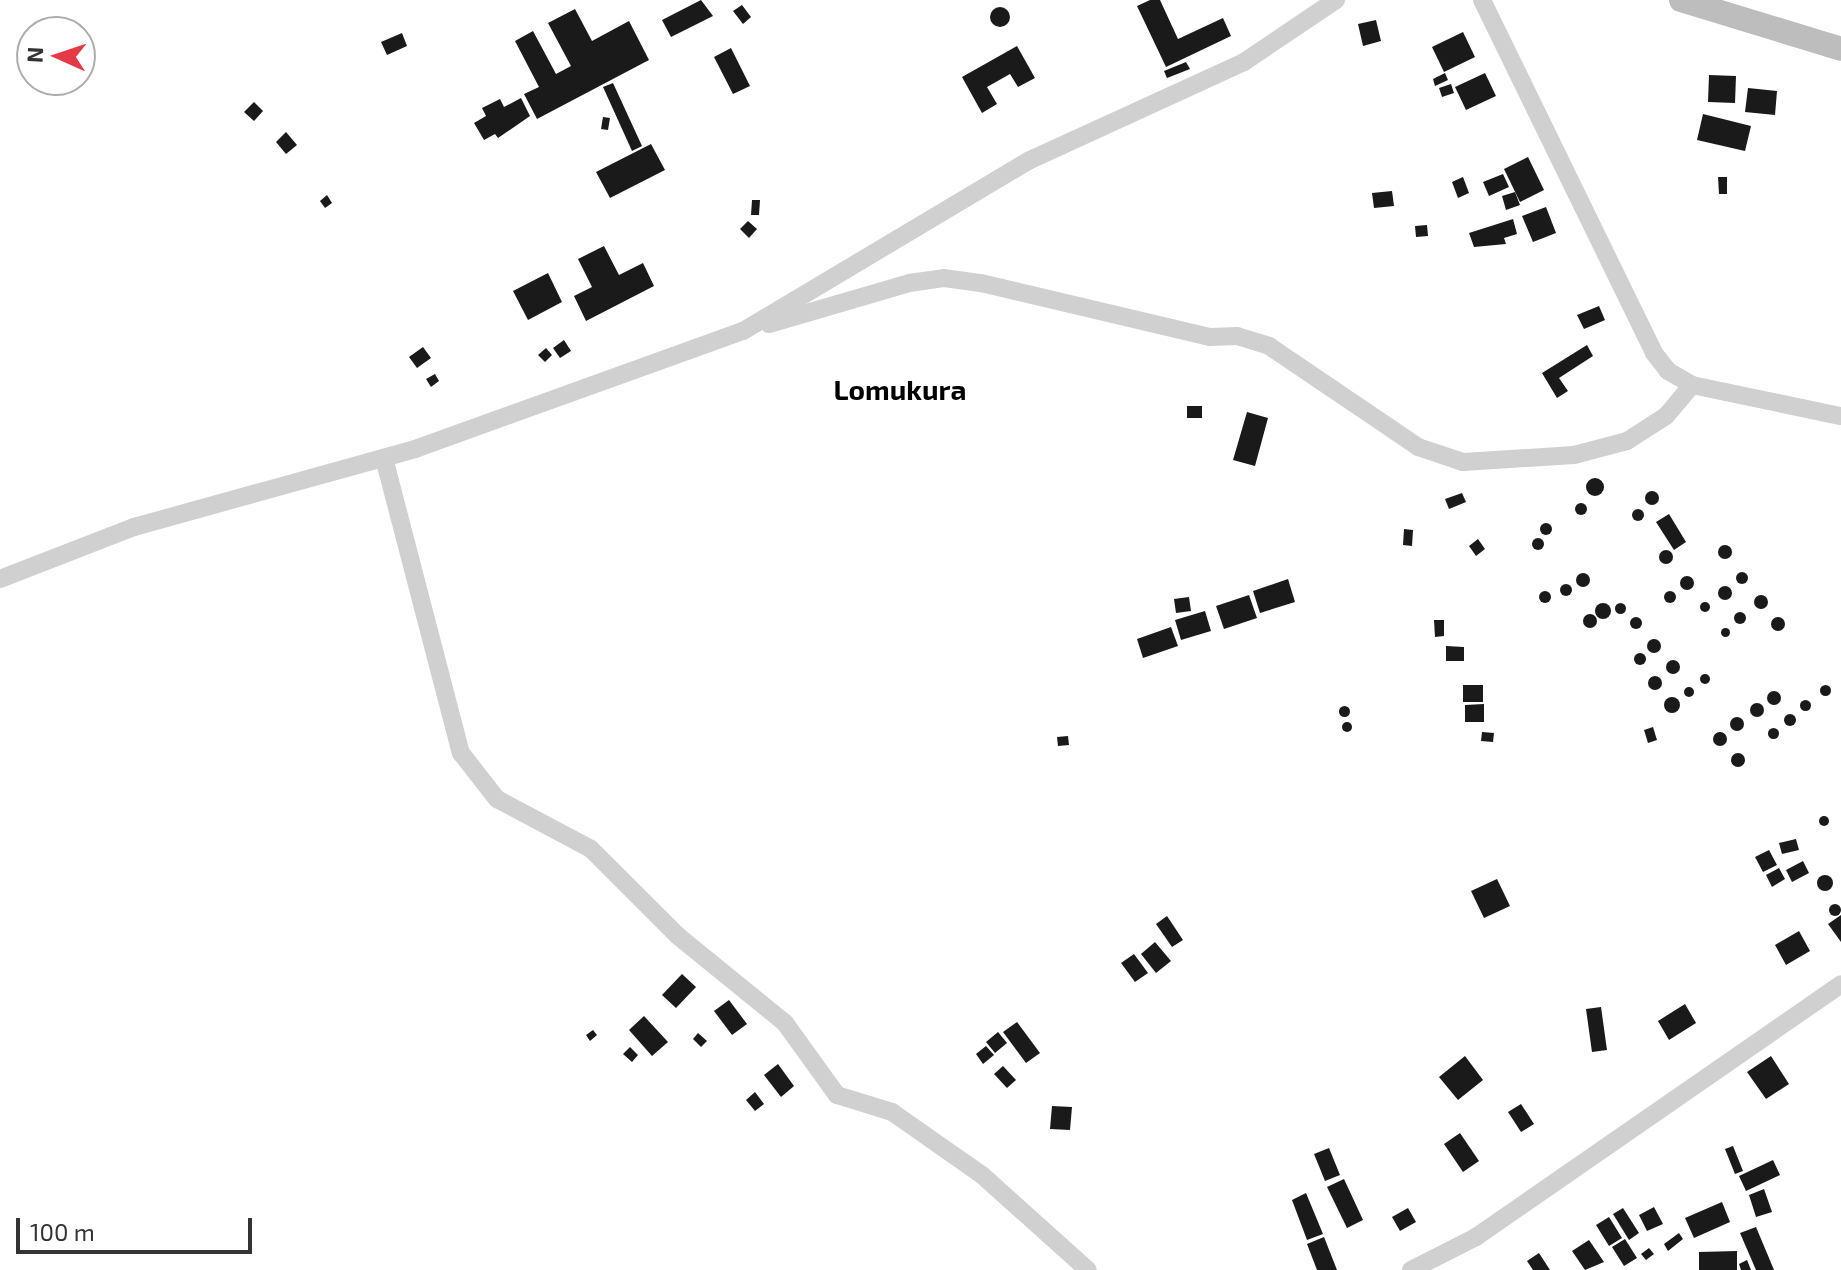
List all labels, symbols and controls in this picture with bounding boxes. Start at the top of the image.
north arrow [16,16,96,96]
text: N [21,46,47,63]
district label: Lomukura [834,372,966,406]
scale bar [20,1202,256,1252]
text: 100 m [30,1217,95,1246]

